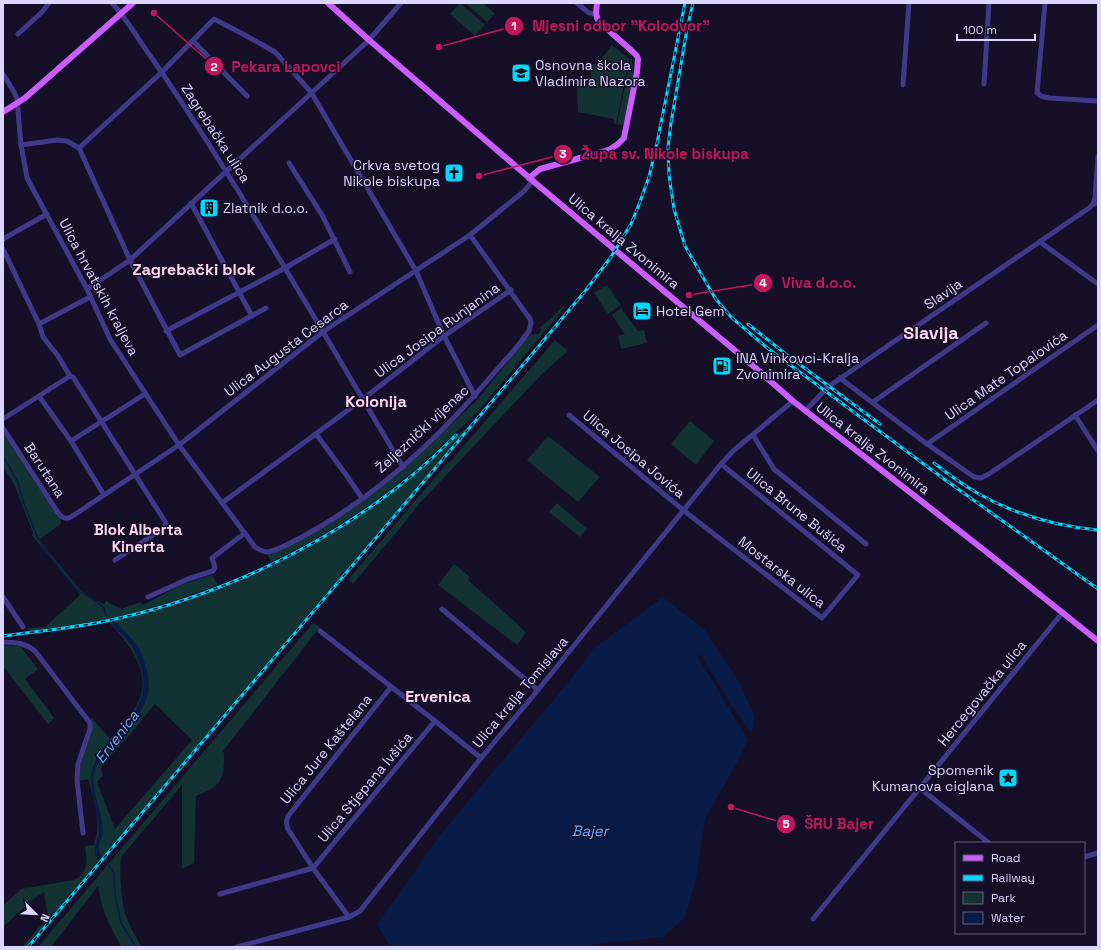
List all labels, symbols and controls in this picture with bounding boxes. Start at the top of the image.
callout: Mjesni odbor "Kolodvor" [504,12,718,39]
text: Mjesni odbor "Kolodvor" [532,16,710,35]
scale bar [957,16,1035,42]
text: 1 [511,18,517,34]
text: 100 m [963,22,997,38]
callout: Pekara Lapovci [204,53,348,80]
place label: Osnovna škola Vladimira Nazora [535,56,646,90]
text: Pekara Lapovci [232,57,340,76]
text: 2 [210,59,218,75]
school or university icon: Osnovna škola Vladimira Nazora [510,62,532,84]
street label: Zagrebačka ulica [177,80,255,186]
callout: Župa sv. Nikole biskupa [553,140,757,167]
text: Župa sv. Nikole biskupa [581,144,749,163]
text: 3 [559,146,567,162]
place label: Crkva svetog Nikole biskupa [343,156,440,190]
church icon: Crkva svetog Nikole biskupa [443,162,465,184]
street label: Ulica kralja Zvonimira [565,189,683,293]
building icon: Zlatnik d.o.o. [198,197,220,219]
place label: Zlatnik d.o.o. [223,199,308,217]
street label: Ulica hrvatskih kraljeva [55,215,143,359]
district label: Zagrebački blok [132,259,256,280]
callout: Viva d.o.o. [753,270,864,297]
text: Viva d.o.o. [782,273,856,292]
text: 4 [759,275,767,291]
street label: Slavija [920,275,966,313]
street label: Ulica Josipa Runjanina [371,279,503,381]
street label: Ulica Augusta Cesarca [221,296,351,400]
hotel icon: Hotel Gem [631,300,653,322]
place label: Hotel Gem [656,302,725,320]
district label: Slavija [903,321,959,344]
street label: Ulica Mate Topalovića [941,326,1071,424]
place label: INA Vinkovci-Kralja Zvonimira [736,349,859,383]
fuel station icon: INA Vinkovci-Kralja Zvonimira [711,355,733,377]
street label: Željeznički vijenac [372,381,472,477]
district label: Kolonija [345,391,407,412]
street label: Ulica kralja Zvonimira [812,398,934,498]
street label: Ulica Josipa Jovića [579,406,689,502]
street label: Barutana [21,439,69,501]
street label: Ulica Brune Bušića [743,464,851,556]
district label: Blok Alberta Kinerta [94,520,183,556]
street label: Mostarska ulica [735,532,829,612]
street label: Ulica kralja Tomislava [468,633,572,751]
street label: Hercegovačka ulica [934,636,1030,750]
district label: Ervenica [405,686,471,707]
street label: Ulica Jure Kaštelana [276,690,376,808]
water label: Ervenica [91,706,143,767]
street label: Ulica Stjepana Ivšića [314,728,416,846]
place label: Spomenik Kumanova ciglana [872,761,994,795]
place icon: Spomenik Kumanova ciglana [997,767,1019,789]
callout: ŠRU Bajer [776,811,882,838]
text: ŠRU Bajer [804,814,874,833]
text: 5 [782,816,790,832]
water label: Bajer [572,821,610,840]
legend [955,842,1085,934]
text: Road [991,850,1020,866]
text: Railway [991,870,1035,886]
text: Park [991,890,1016,906]
north arrow [16,894,56,934]
text: Water [991,910,1025,926]
text: N [37,912,53,924]

